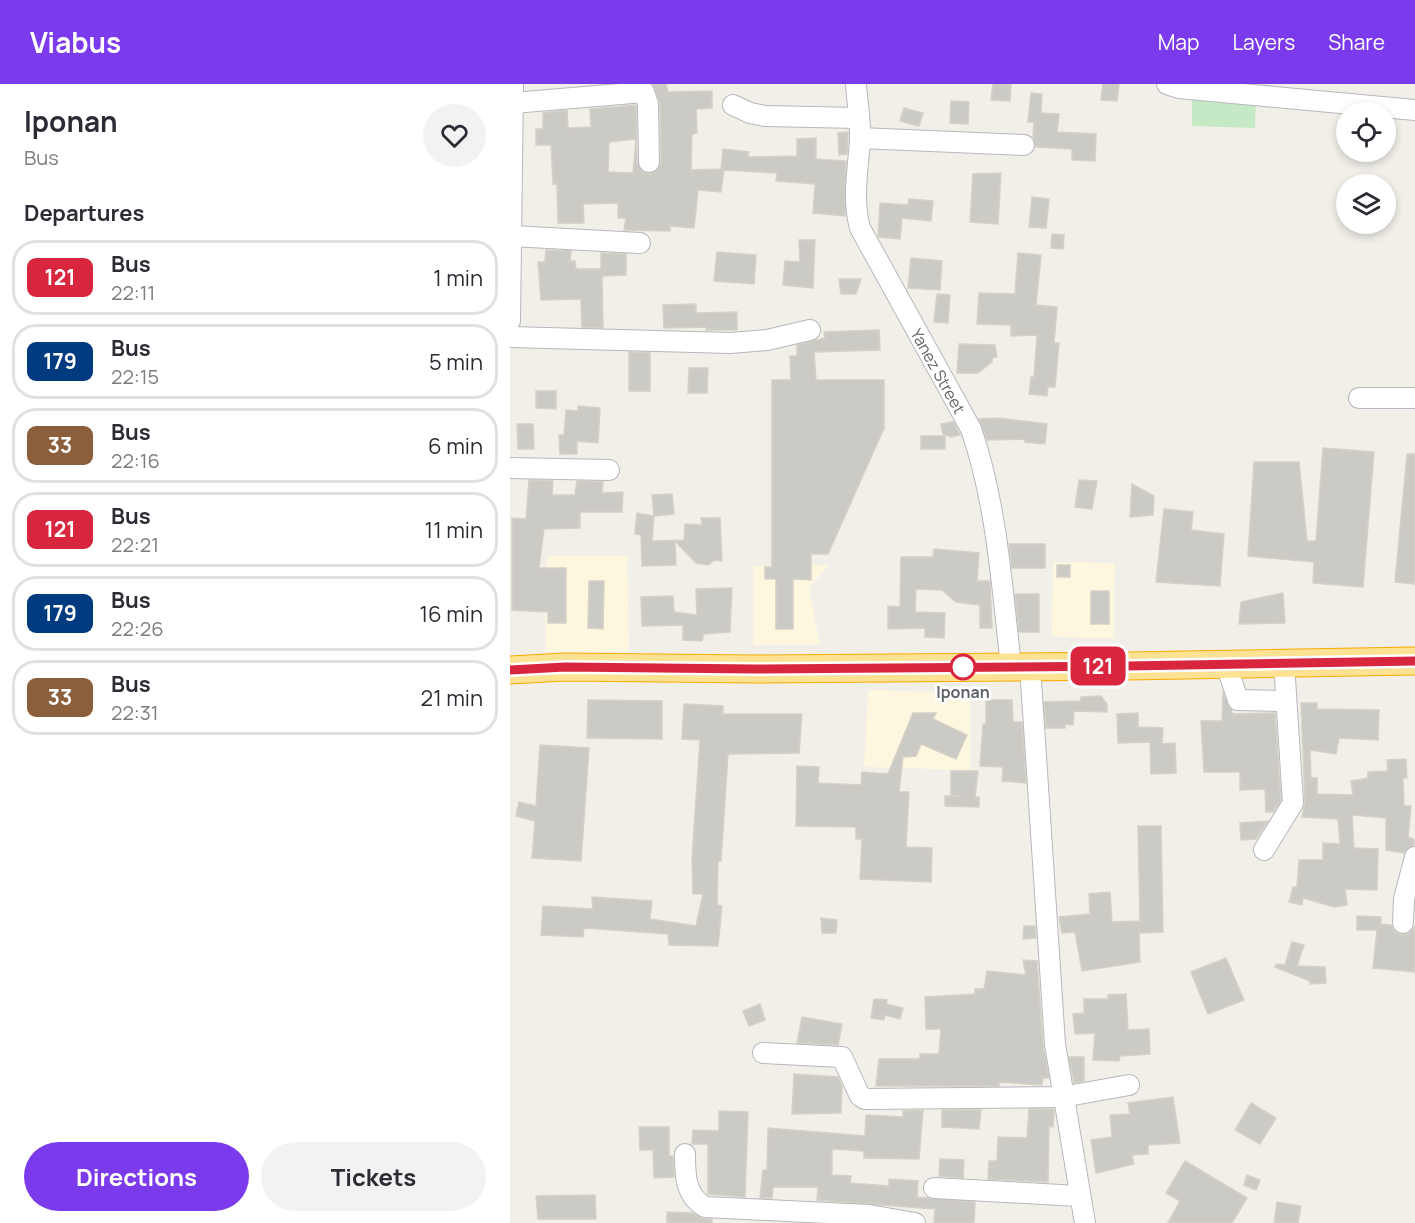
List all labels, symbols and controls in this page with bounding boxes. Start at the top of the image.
text: Viabus [30,23,121,61]
text: Map [1158,28,1199,56]
text: Layers [1232,28,1295,56]
text: Share [1328,28,1385,56]
text: Iponan [24,102,118,140]
map controls [1336,102,1396,234]
button: locate [1336,102,1396,162]
button: heart [423,104,486,167]
text: Bus [24,144,59,171]
button: layers [1336,174,1396,234]
text: Departures [24,198,144,228]
text: Bus [111,249,151,279]
text: 121 [45,263,75,291]
text: 1 min [433,263,483,293]
text: 22:11 [111,279,155,306]
street label: Yanez Street [906,325,970,417]
text: Bus [111,333,151,363]
text: 179 [43,347,77,375]
text: 5 min [429,347,483,377]
text: 22:15 [111,363,159,390]
text: Bus [111,417,151,447]
text: 33 [48,431,72,459]
text: 6 min [428,431,483,461]
text: 22:16 [111,447,160,474]
text: Bus [111,501,151,531]
text: 121 [45,515,75,543]
text: 11 min [425,515,483,545]
text: 22:21 [111,531,159,558]
text: Bus [111,585,151,615]
text: 179 [43,599,77,627]
text: 16 min [420,599,483,629]
text: 22:26 [111,615,164,642]
line badge: 121 [1064,646,1132,686]
text: 121 [1083,652,1113,680]
marker: Iponan [950,654,976,680]
text: Bus [111,669,151,699]
place label: Iponan [936,681,990,703]
text: 33 [48,683,72,711]
text: 21 min [421,683,483,713]
text: 22:31 [111,699,159,726]
button: Directions [24,1142,249,1211]
button: Tickets [261,1142,486,1211]

